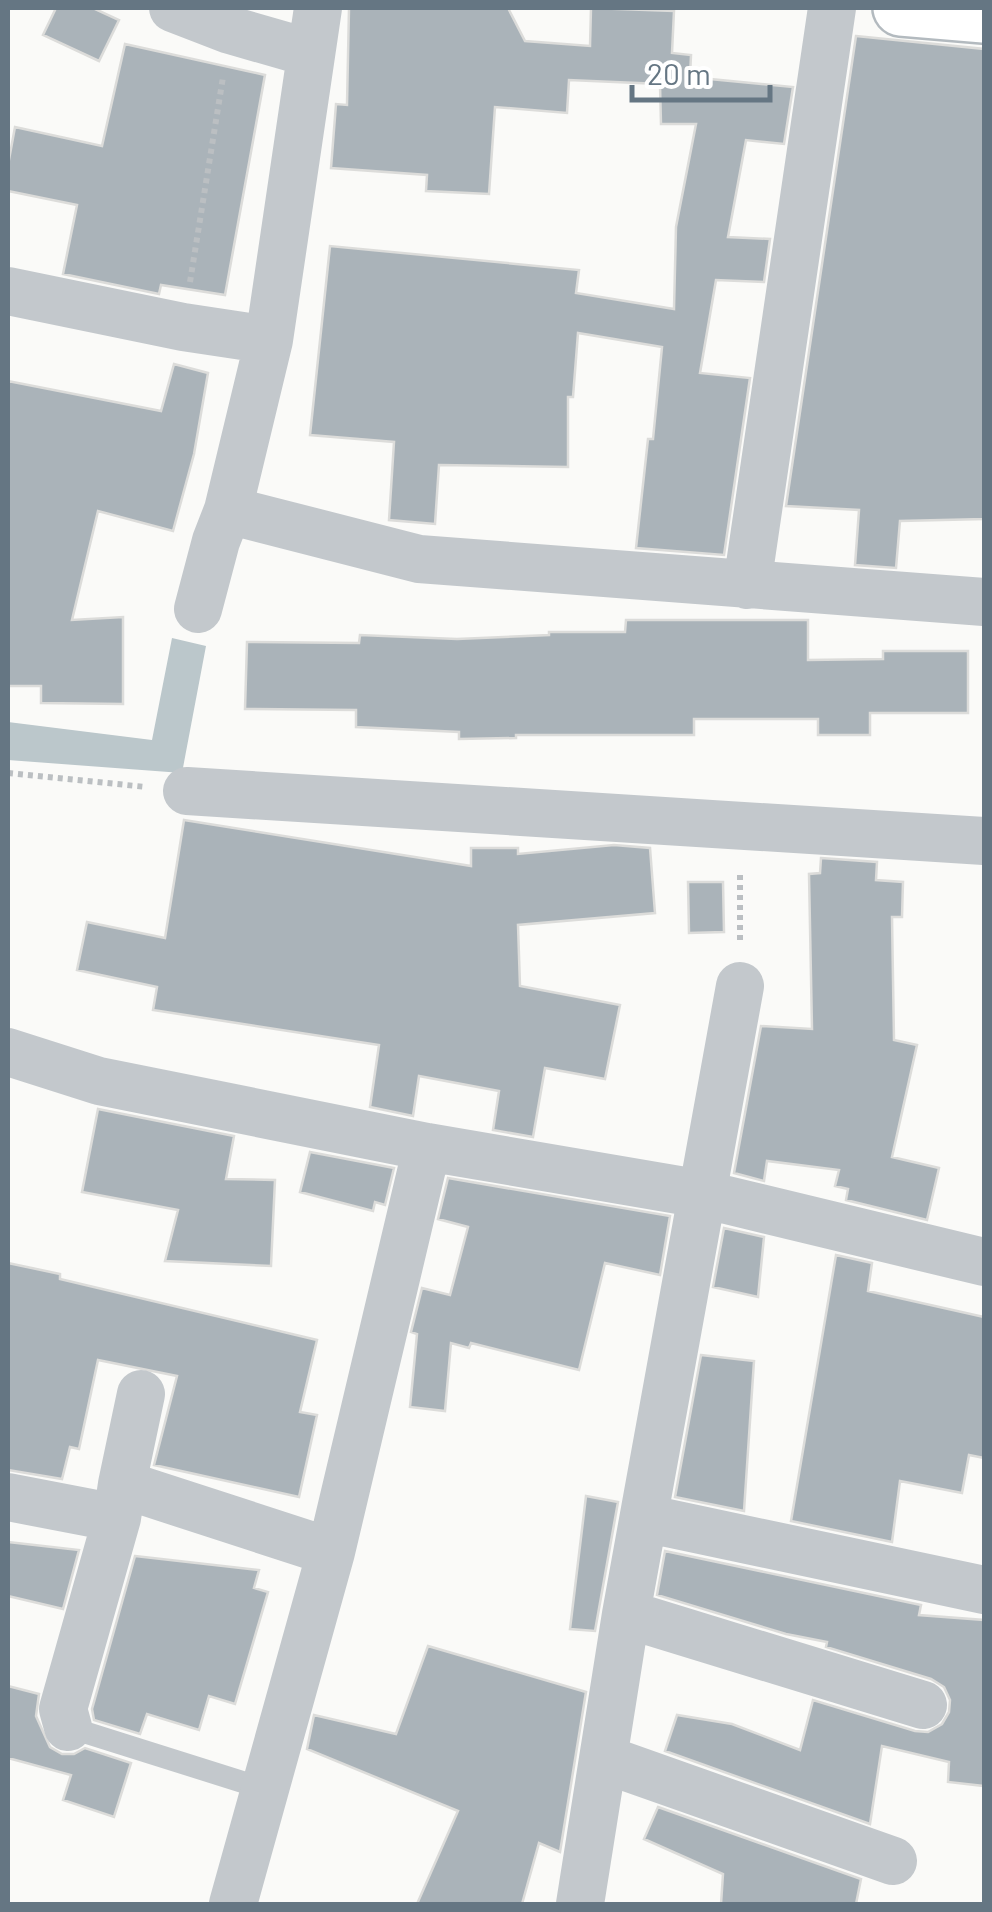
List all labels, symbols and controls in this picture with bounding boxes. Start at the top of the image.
scale bar [632,40,770,102]
text: 20 m [647,55,711,91]

